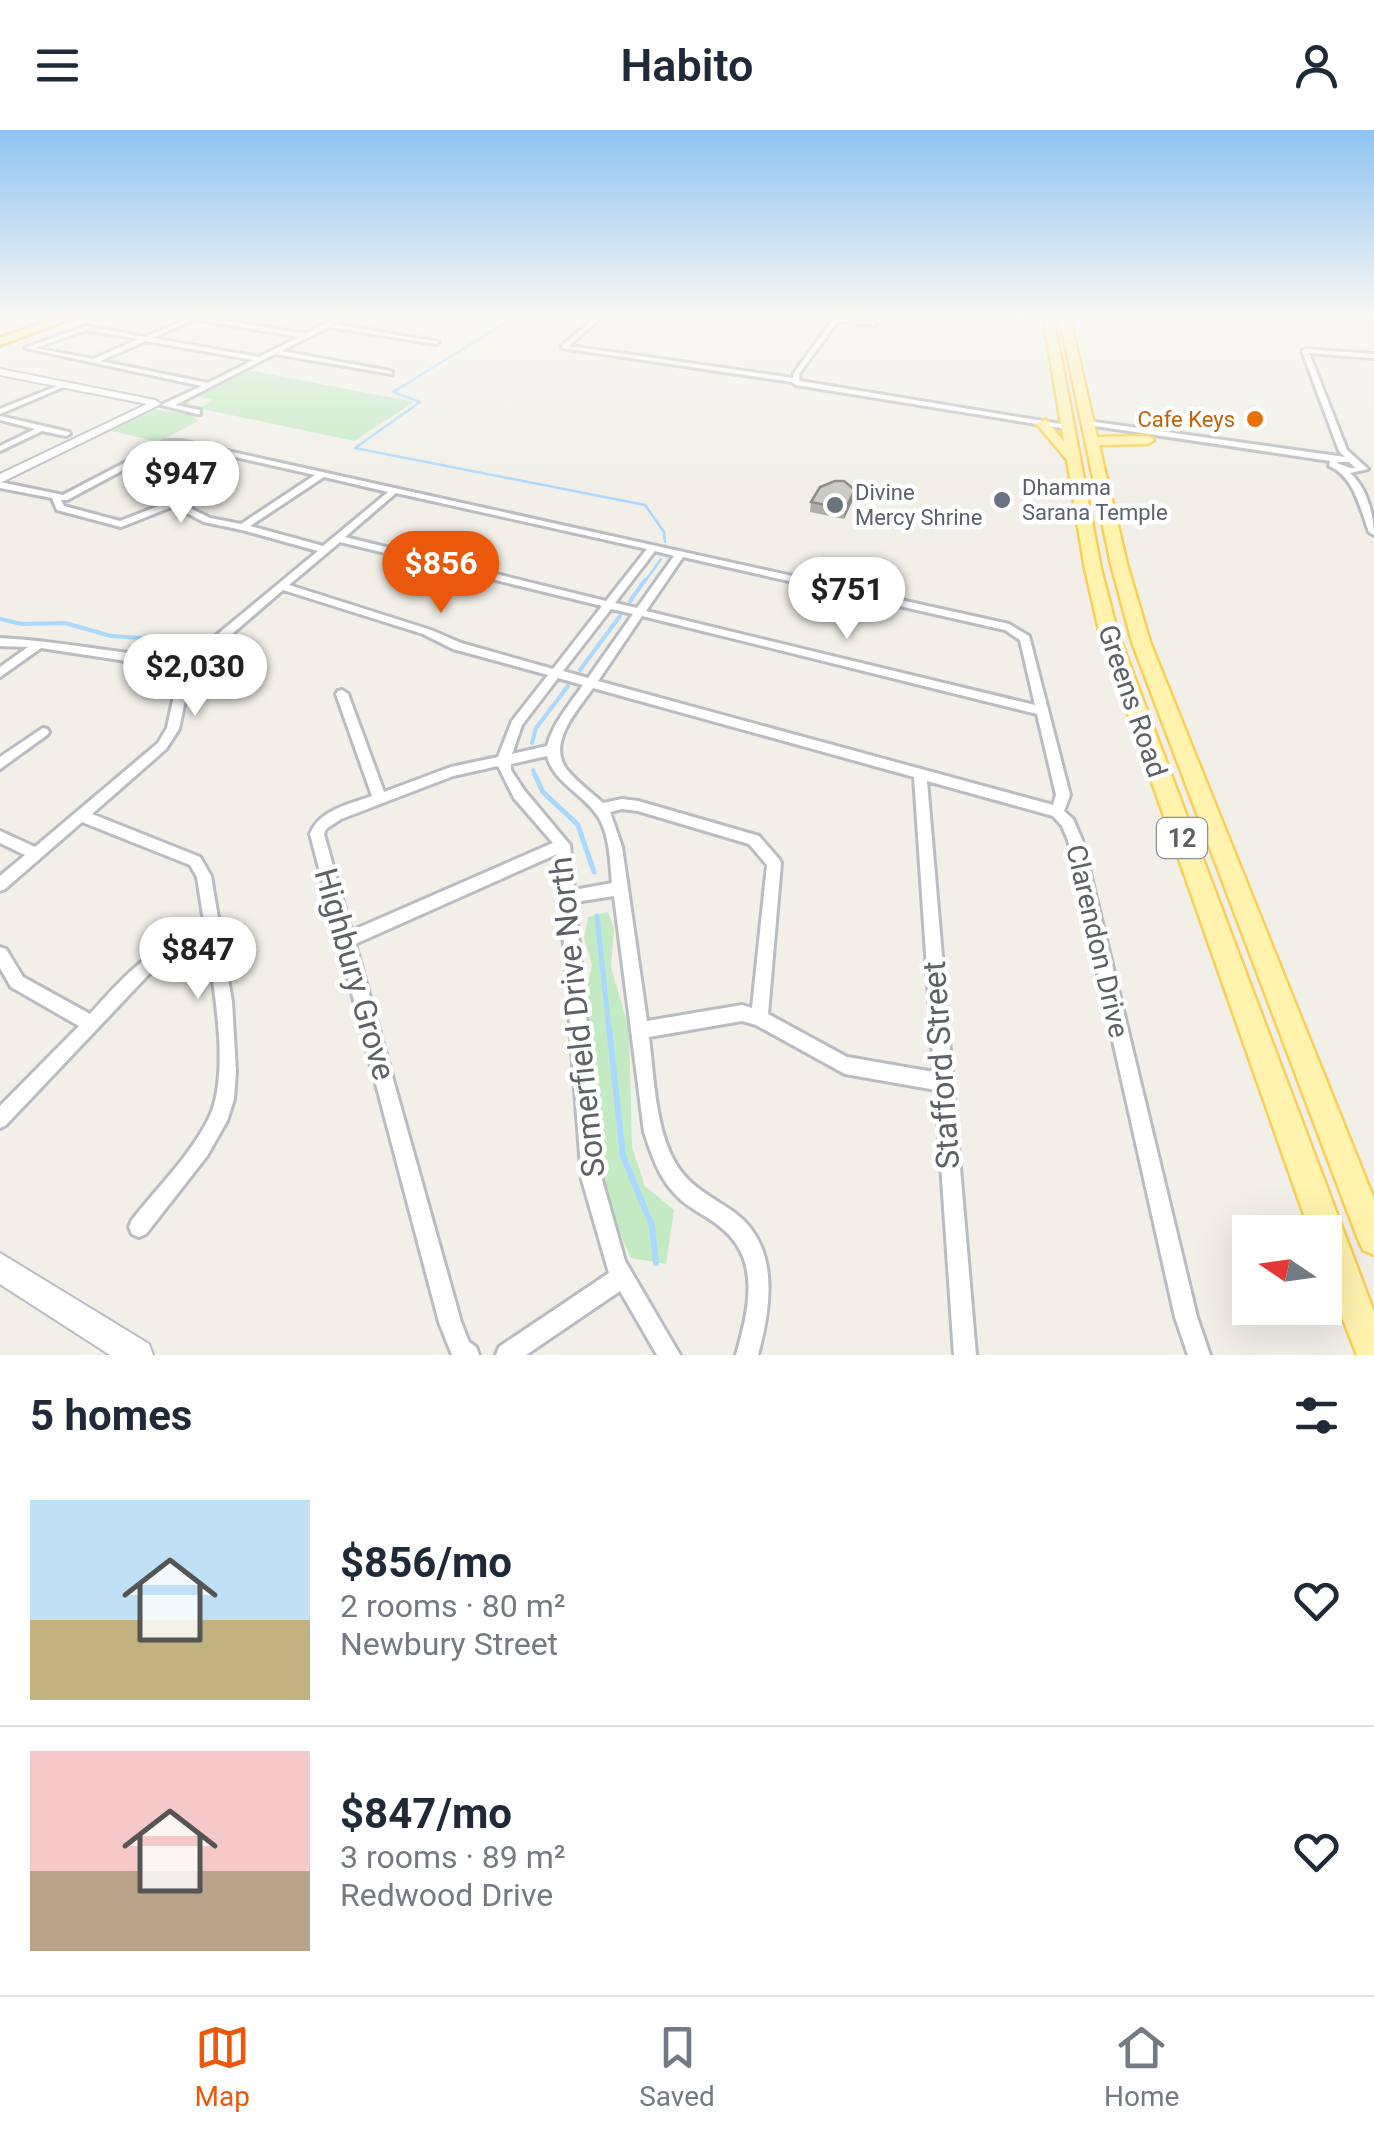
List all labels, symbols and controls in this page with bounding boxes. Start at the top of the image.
icon: menu [30,38,85,93]
icon: person [1289,38,1344,93]
text: Habito [620,39,754,92]
place label: Cafe Keys [1137,407,1235,432]
marker: Cafe Keys [1244,408,1266,430]
pin: $947 [122,441,240,526]
text: $947 [144,454,218,492]
place label: Dhamma Sarana Temple [1022,475,1168,525]
place label: Divine Mercy Shrine [855,480,982,530]
marker: Dhamma Sarana Temple [991,489,1013,511]
marker: Divine Mercy Shrine [824,494,846,516]
pin: $856 [382,531,500,616]
text: $856 [404,544,478,582]
pin: $751 [788,557,906,642]
text: $751 [810,570,884,608]
street label: Greens Road [1091,621,1174,782]
pin: $2,030 [114,634,276,719]
text: $2,030 [145,647,245,685]
road number: 12 [1157,818,1207,858]
street label: Clarendon Drive [1059,841,1136,1041]
street label: Somerfield Drive North [541,855,613,1179]
street label: Highbury Grove [307,864,403,1084]
pin: $847 [139,917,257,1002]
text: $847 [161,930,235,968]
street label: Stafford Street [915,960,967,1170]
north arrow [1232,1215,1342,1325]
map controls [1232,1215,1342,1325]
icon: filters [1289,1388,1344,1443]
text: 5 homes [30,1391,192,1440]
text: $856/mo [340,1538,512,1587]
icon: home [110,1540,230,1660]
icon: heart [1289,1573,1344,1628]
text: 2 rooms · 80 m² [340,1587,565,1625]
text: Newbury Street [340,1625,558,1663]
text: $847/mo [340,1789,512,1838]
icon: home [110,1791,230,1911]
icon: heart [1289,1824,1344,1879]
text: 3 rooms · 89 m² [340,1838,565,1876]
text: Redwood Drive [340,1876,553,1914]
tab: Map [195,2020,250,2113]
tab: Saved [639,2020,715,2113]
tab: Home [1104,2020,1179,2113]

